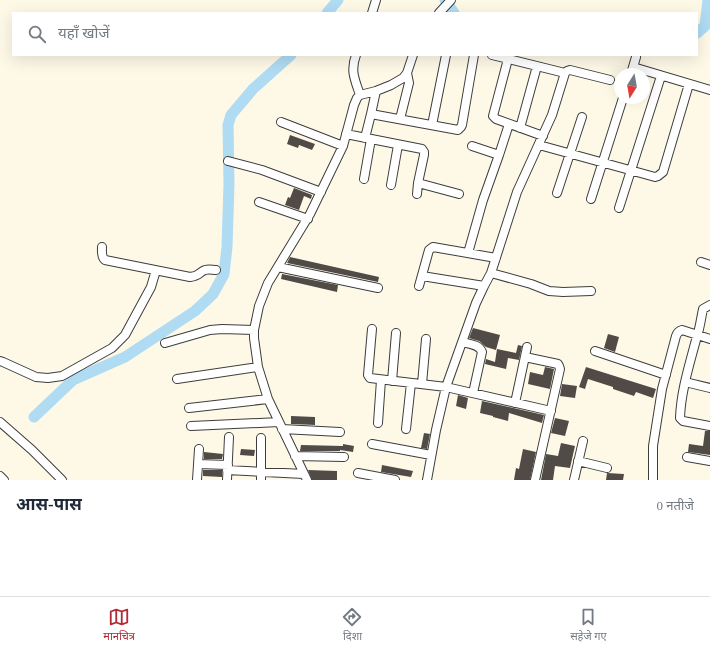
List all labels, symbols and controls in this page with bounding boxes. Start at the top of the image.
search box [12,12,698,56]
icon: search [26,23,48,45]
text: यहाँ खोजें [58,25,110,41]
north arrow [614,68,650,104]
text: आस-पास [16,495,82,514]
text: 0 नतीजे [657,498,694,513]
tab: मानचित्र [103,606,135,644]
tab: दिशा [341,606,363,644]
tab: सहेजे गए [570,606,607,644]

